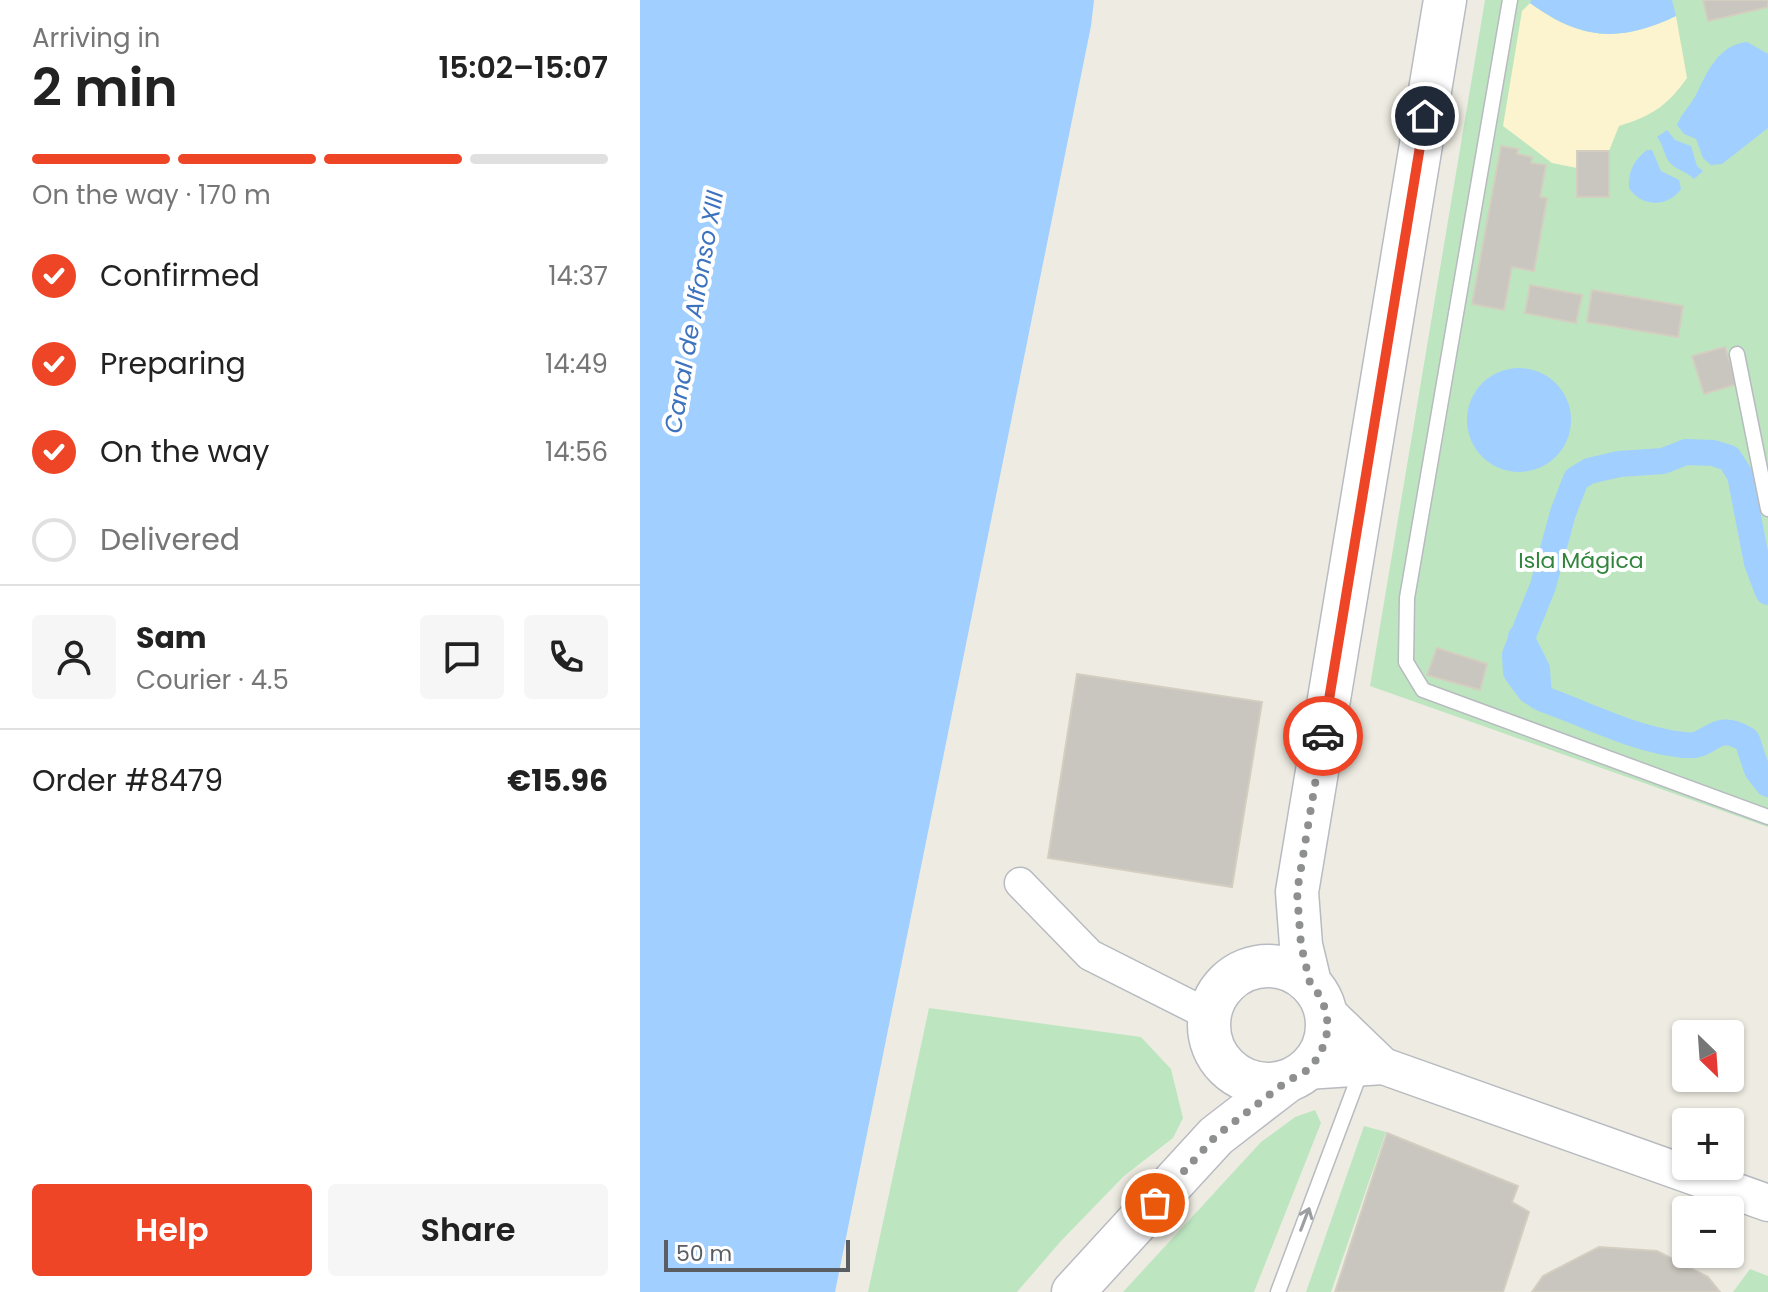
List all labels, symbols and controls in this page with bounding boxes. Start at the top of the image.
text: Arriving in [32,20,161,56]
text: 15:02–15:07 [438,46,608,89]
text: 2 min [32,51,178,124]
pin [1391,82,1459,150]
icon: home [1403,94,1447,138]
text: On the way · 170 m [32,177,271,213]
water label: Canal de Alfonso XIII [656,188,731,436]
icon: check [32,254,76,298]
text: Confirmed [100,254,260,297]
text: 14:37 [548,258,608,294]
icon: check [32,342,76,386]
text: Preparing [100,342,246,385]
text: 14:49 [545,346,608,382]
icon: check [32,430,76,474]
text: On the way [100,430,269,473]
text: 14:56 [545,434,608,470]
text: Delivered [100,518,240,561]
park label: Isla Mágica [1518,545,1644,576]
button: person [32,615,116,699]
button: chat [420,615,504,699]
button: phone [524,615,608,699]
text: Sam [136,616,207,659]
text: Courier · 4.5 [136,662,289,698]
courier [1283,696,1363,776]
icon: car [1301,714,1345,758]
text: Order #8479 [32,759,223,802]
text: €15.96 [507,759,608,802]
north arrow [1672,1020,1744,1092]
map controls [1672,1020,1744,1268]
button: + [1672,1108,1744,1180]
pin [1121,1169,1189,1237]
icon: bag [1133,1181,1177,1225]
button: Help [32,1184,312,1276]
button: Share [328,1184,608,1276]
button: − [1672,1196,1744,1268]
one-way arrow [1299,1207,1313,1232]
scale bar [664,1236,850,1272]
text: 50 m [676,1238,732,1269]

